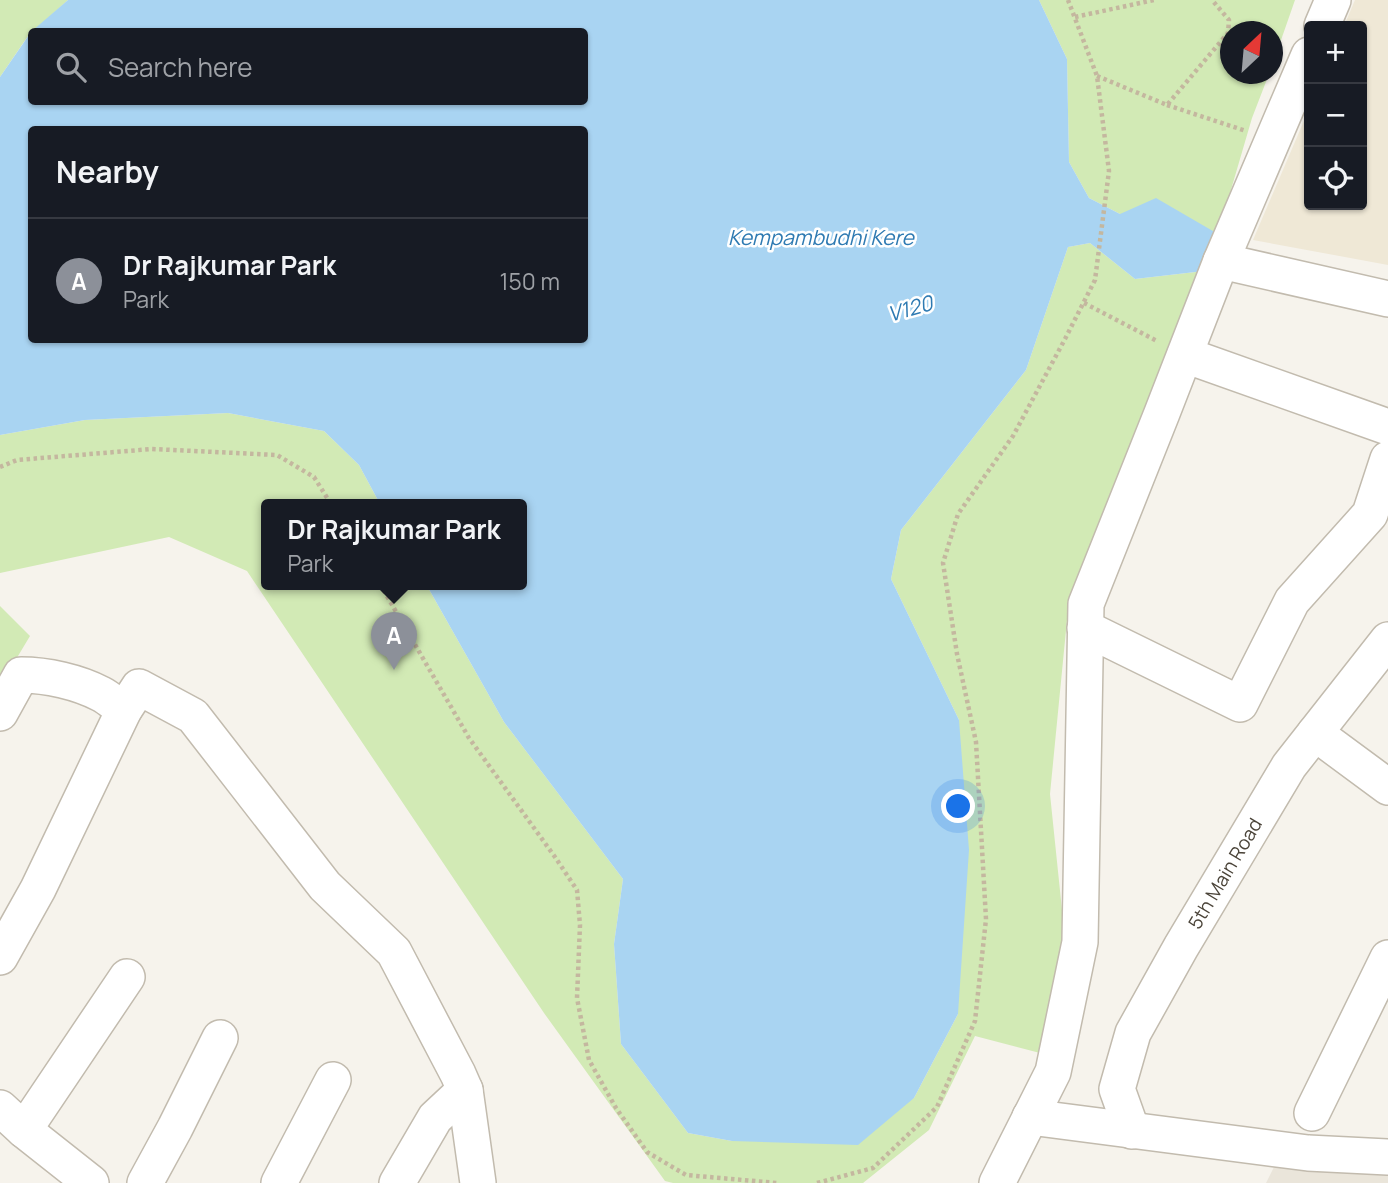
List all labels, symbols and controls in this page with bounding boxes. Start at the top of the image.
north arrow [1220,21,1283,84]
map controls [1304,21,1367,210]
button: + [1304,21,1367,84]
search box [28,28,588,105]
icon: search [52,48,90,86]
text: Search here [108,49,253,85]
button: − [1304,84,1367,147]
button: locate [1304,147,1367,210]
text: Nearby [56,151,159,192]
water label: Kempambudhi Kere [728,223,916,251]
text: Dr Rajkumar Park [123,247,336,283]
text: A [71,265,87,297]
text: 150 m [500,265,560,297]
text: Park [123,283,169,315]
water label: V120 [884,288,938,328]
popup [261,499,527,590]
text: Dr Rajkumar Park [287,511,501,547]
text: Park [287,547,333,579]
pin: A [371,612,417,670]
your location [941,789,975,823]
street label: 5th Main Road [1182,813,1268,934]

